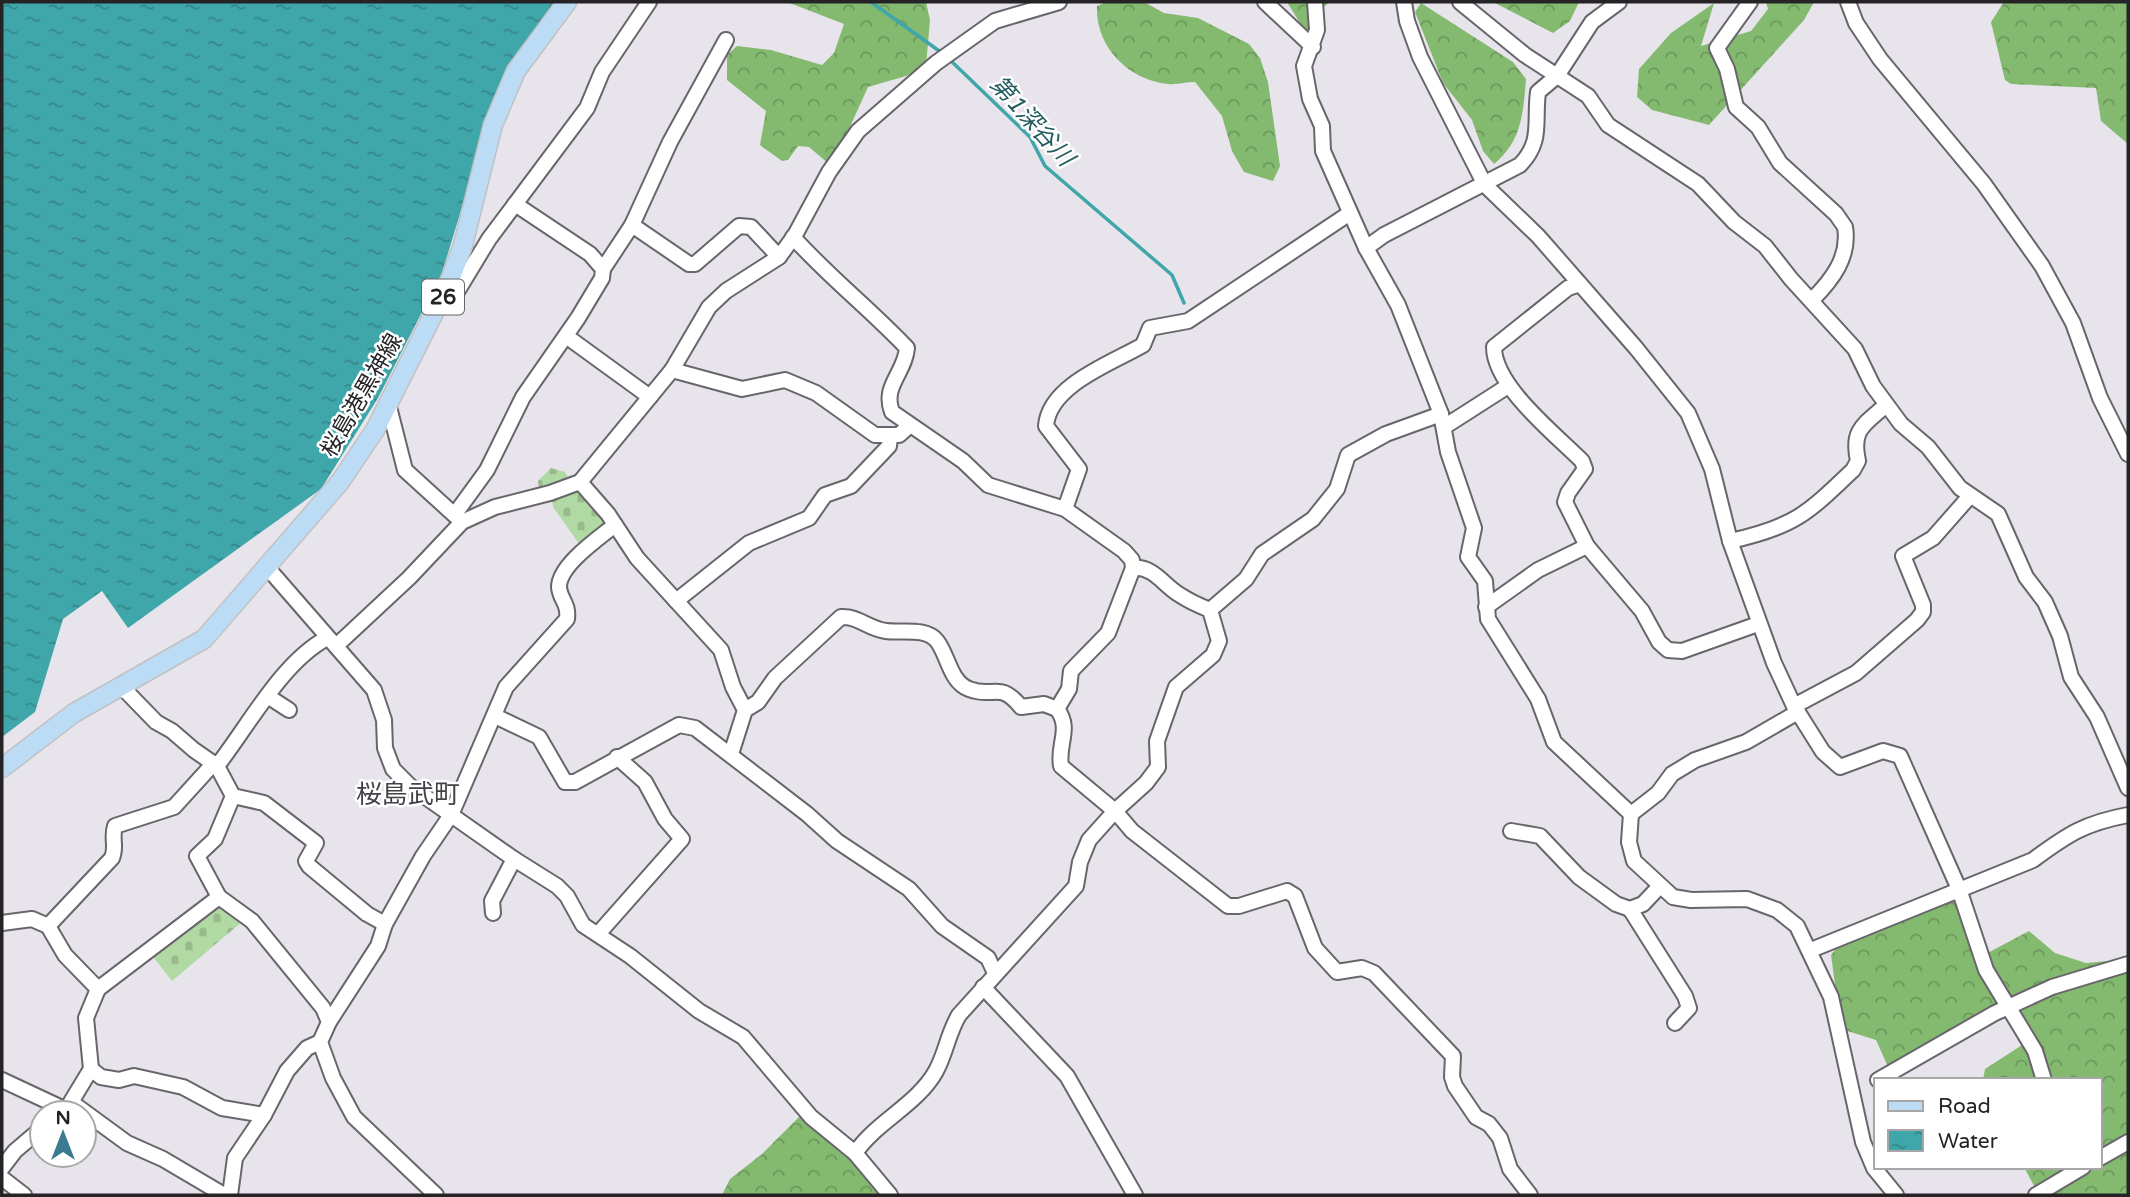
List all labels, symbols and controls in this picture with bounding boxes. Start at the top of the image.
water label: 第1深谷川 [984,70,1082,175]
road number: 26 [422,280,464,314]
street label: 桜島港黒神線 [315,329,408,462]
district label: 桜島武町 [356,779,460,810]
legend [1874,1078,2102,1169]
text: Road [1938,1094,1991,1119]
north arrow [28,1099,98,1169]
text: N [55,1107,71,1129]
text: Water [1938,1129,1998,1154]

